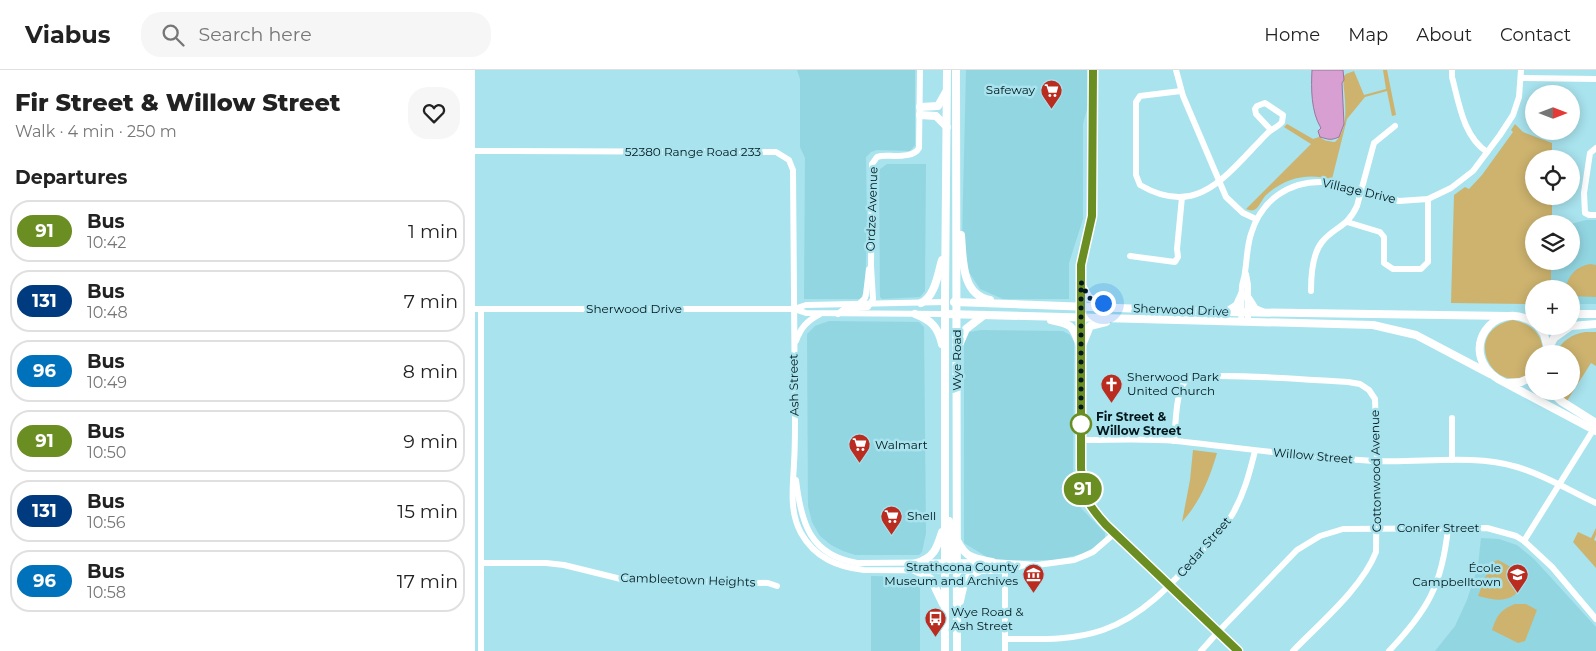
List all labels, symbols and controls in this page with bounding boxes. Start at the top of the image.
search box [141,12,491,57]
text: Viabus [25,20,111,49]
icon: search [159,21,187,49]
text: Search here [199,23,312,46]
text: Home [1264,24,1320,46]
text: Map [1348,24,1388,46]
text: About [1416,24,1472,46]
text: Contact [1500,24,1571,46]
supermarket icon: Safeway [1039,78,1063,109]
place label: Safeway [986,82,1035,97]
north arrow [1525,85,1580,140]
map controls [1525,85,1580,400]
button: heart [408,87,460,139]
text: Fir Street & Willow Street [15,88,341,117]
text: Walk · 4 min · 250 m [15,122,177,141]
street label: 52380 Range Road 233 [625,144,761,159]
button: locate [1525,150,1580,205]
text: Departures [15,166,127,189]
street label: Ordze Avenue [863,166,880,252]
street label: Village Drive [1321,175,1397,206]
text: Bus [87,210,125,233]
button: layers [1525,215,1580,270]
text: 91 [35,220,54,242]
text: 1 min [408,220,458,243]
text: 10:42 [87,233,126,252]
text: Bus [87,280,125,303]
button: + [1525,280,1580,335]
text: 131 [32,290,57,312]
text: 7 min [404,290,458,313]
your location [1091,291,1116,316]
street label: Sherwood Drive [1133,300,1229,319]
street label: Sherwood Drive [586,301,682,316]
text: 10:48 [87,303,128,322]
street label: Wye Road [949,329,964,391]
button: − [1525,345,1580,400]
text: Bus [87,350,125,373]
street label: Ash Street [785,354,802,416]
text: 96 [33,360,56,382]
text: 8 min [403,360,458,383]
place label: Sherwood Park United Church [1127,369,1220,398]
church icon: Sherwood Park United Church [1099,372,1123,403]
text: 10:49 [87,373,127,392]
place label: Fir Street & Willow Street [1096,409,1182,438]
street label: Cottonwood Avenue [1367,410,1384,532]
marker: Fir Street & Willow Street [1070,413,1092,435]
text: Bus [87,420,125,443]
text: 91 [35,430,54,452]
text: 9 min [403,430,458,453]
supermarket icon: Walmart [847,433,871,464]
place label: Walmart [875,437,928,452]
text: 10:50 [87,443,126,462]
street label: Willow Street [1272,445,1354,466]
line badge: 91 [1061,473,1105,505]
text: 91 [1074,478,1092,500]
text: Bus [87,490,125,513]
text: 131 [32,500,57,522]
text: 15 min [397,500,458,523]
supermarket icon: Shell [879,504,903,535]
place label: Shell [907,508,936,523]
text: 10:56 [87,513,126,532]
street label: Cedar Street [1173,513,1234,580]
street label: Conifer Street [1397,520,1479,535]
place label: Strathcona County Museum and Archives [884,559,1018,588]
text: Bus [87,560,125,583]
place label: École Campbelltown [1412,560,1501,589]
museum icon: Strathcona County Museum and Archives [1022,562,1046,593]
school or university icon: École Campbelltown [1505,563,1529,594]
text: 96 [33,570,56,592]
text: 17 min [397,570,458,593]
street label: Cambleetown Heights [620,570,756,589]
text: 10:58 [87,583,126,602]
place label: Wye Road & Ash Street [951,604,1024,633]
bus stop icon: Wye Road & Ash Street [923,607,947,638]

